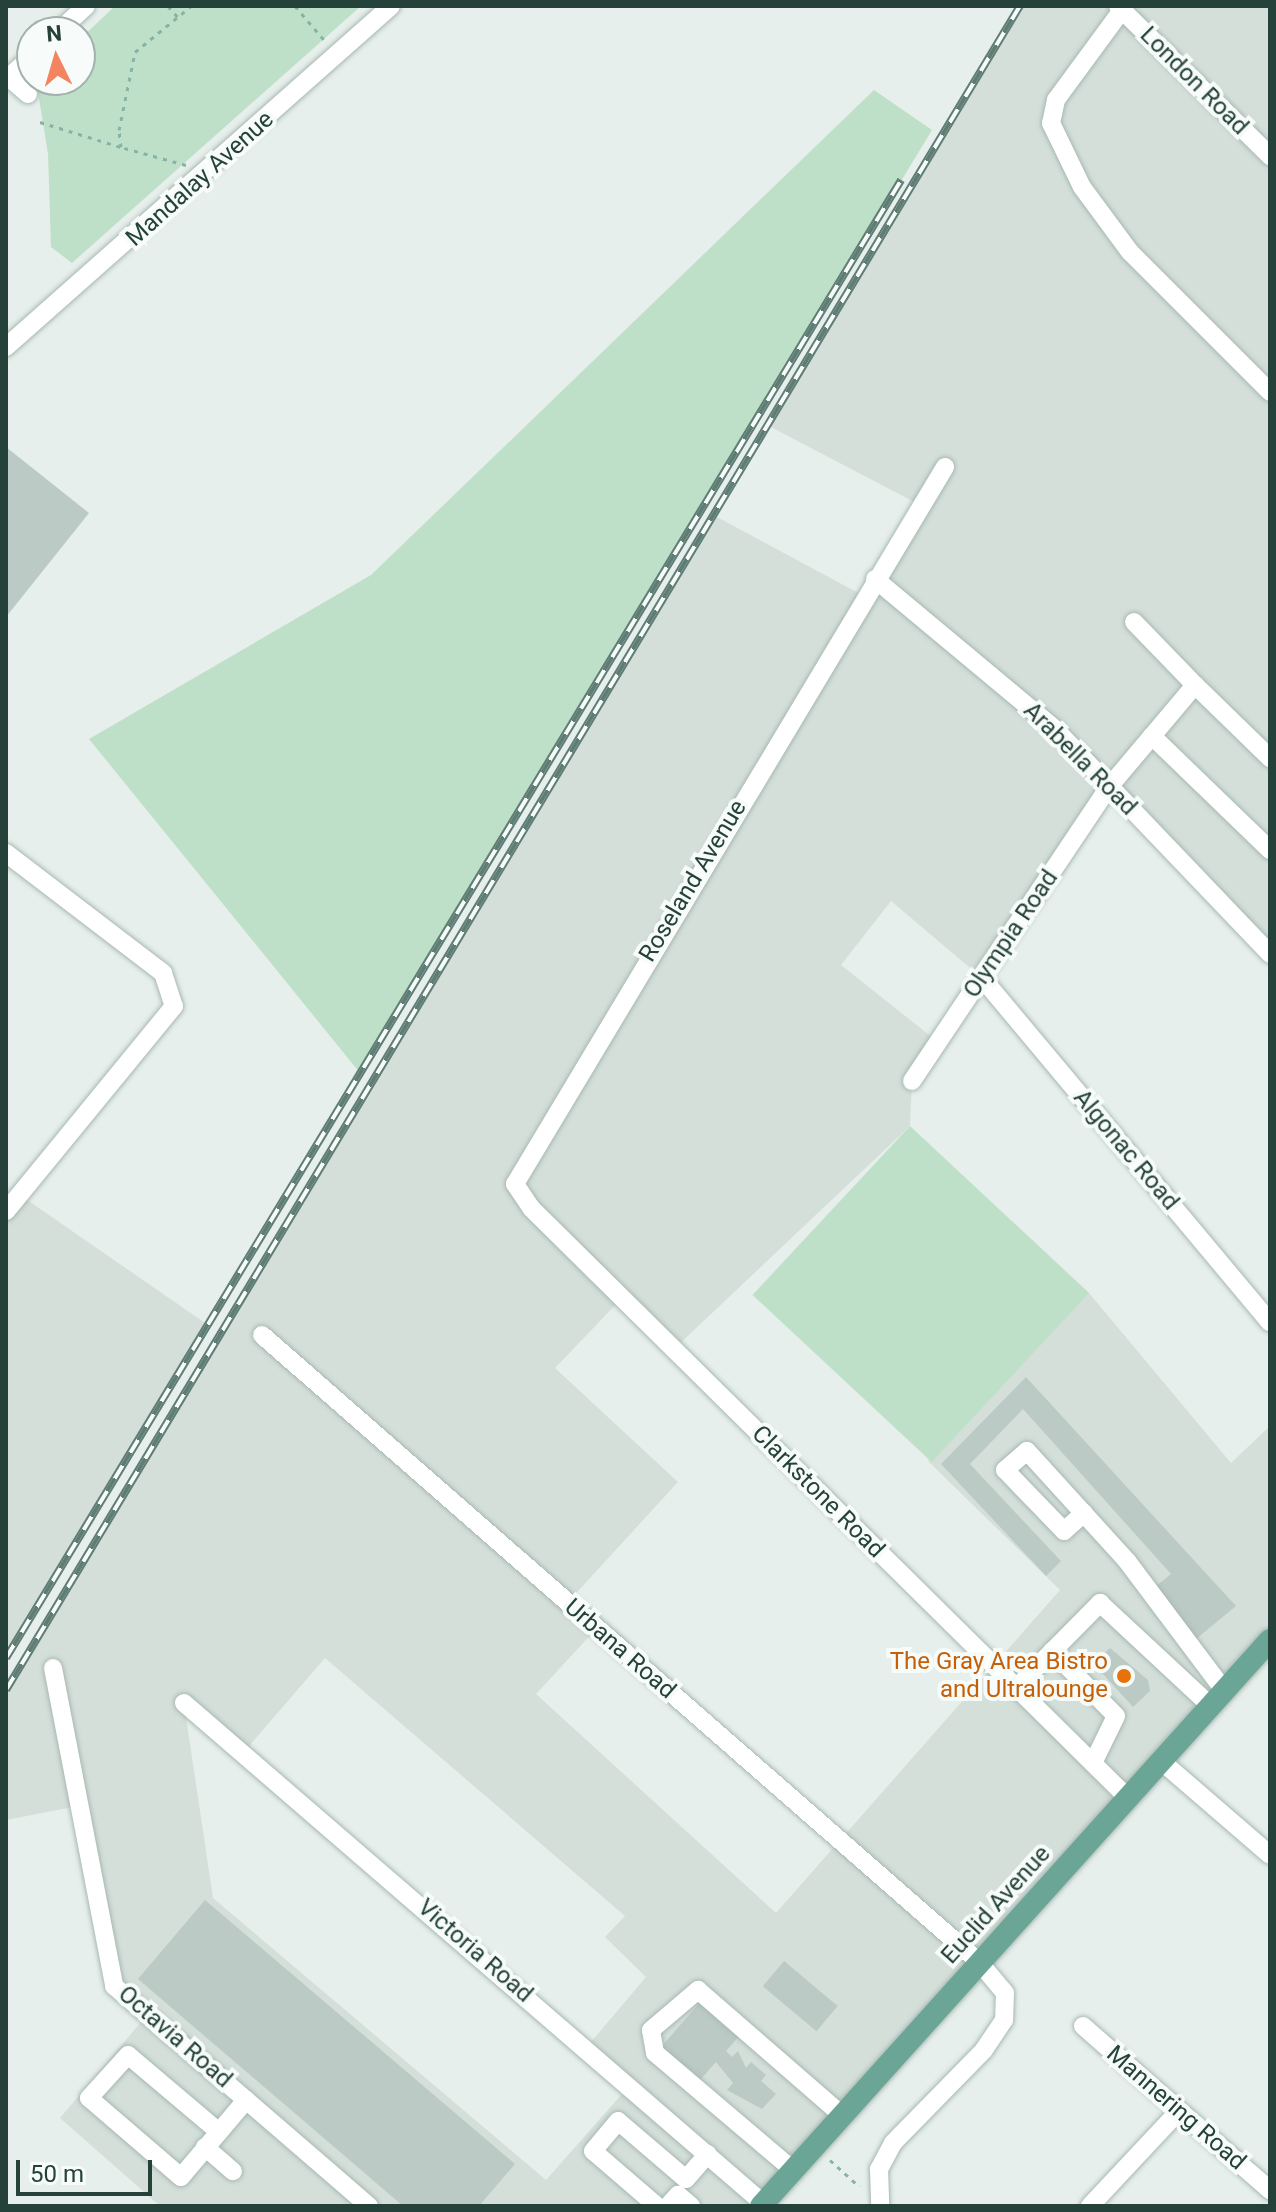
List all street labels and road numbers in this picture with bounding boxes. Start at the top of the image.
street label: London Road [1134,21,1254,141]
street label: Mandalay Avenue [120,105,280,253]
street label: Arabella Road [1017,696,1143,822]
street label: Roseland Avenue [633,795,753,967]
street label: Olympia Road [958,865,1064,1003]
street label: Algonac Road [1067,1084,1185,1216]
street label: Clarkstone Road [746,1420,890,1564]
street label: Urbana Road [559,1593,681,1705]
street label: Euclid Avenue [935,1840,1057,1970]
street label: Victoria Road [412,1893,538,2009]
street label: Octavia Road [112,1980,238,2094]
street label: Mannering Road [1101,2040,1251,2176]

